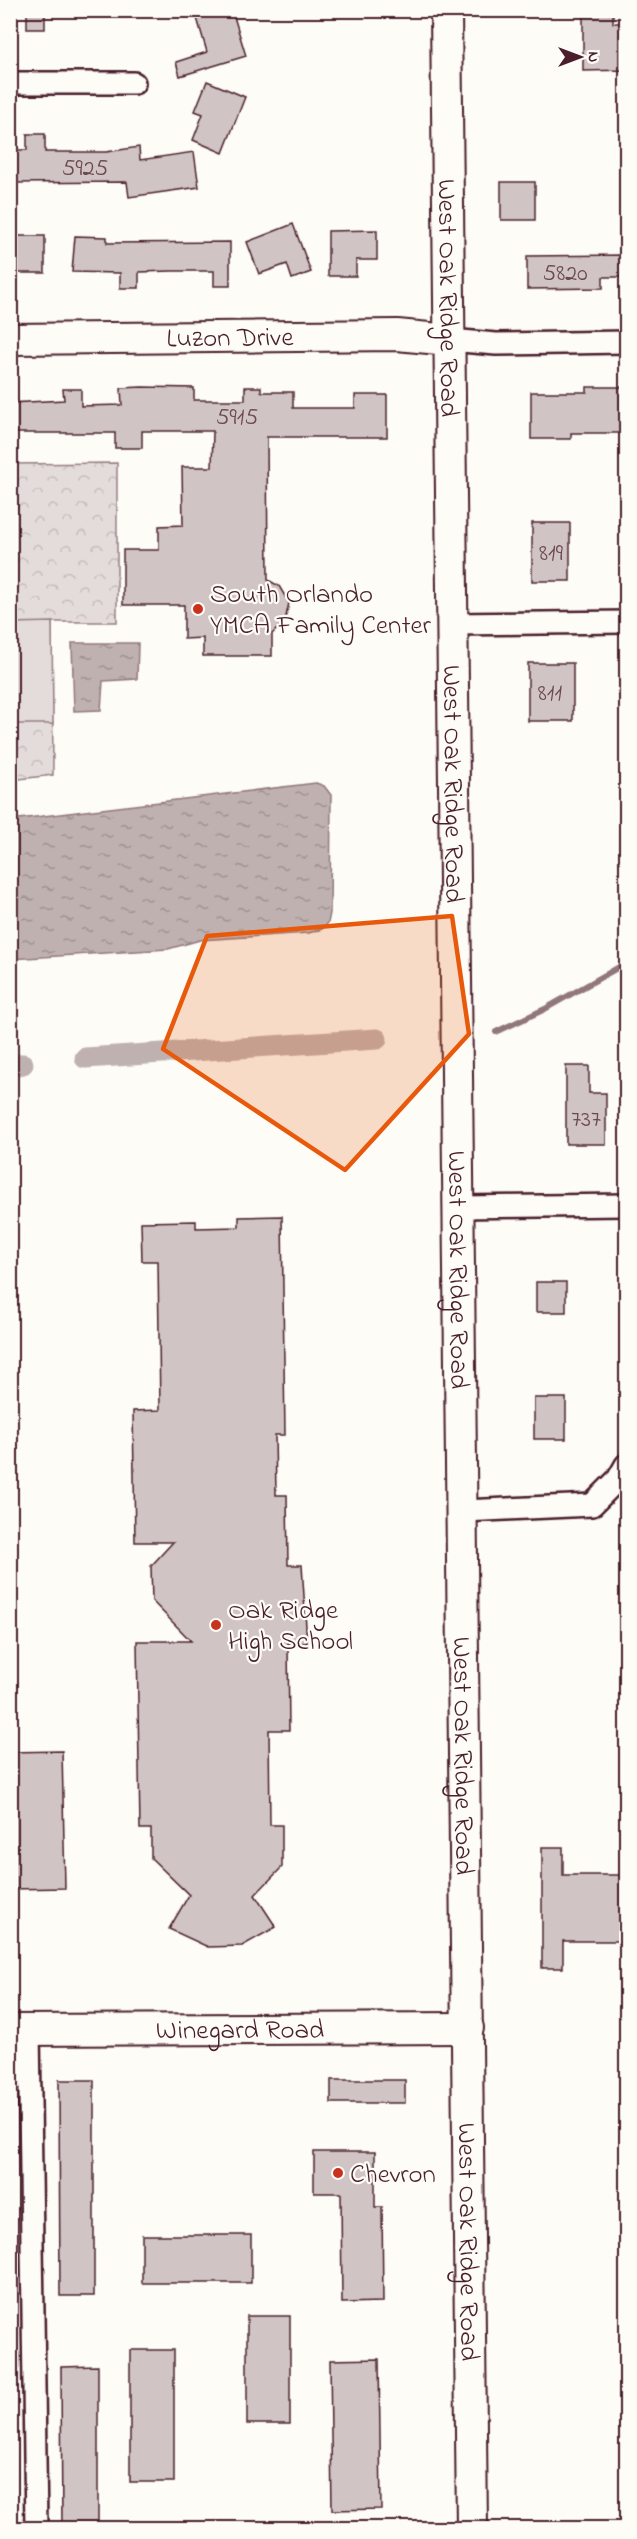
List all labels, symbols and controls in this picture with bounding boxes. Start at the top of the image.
north arrow [550,27,610,87]
text: N [581,52,605,63]
house number: 5925 [62,152,109,187]
street label: West Oak Ridge Road [426,179,467,417]
house number: 5820 [542,257,588,292]
street label: Luzon Drive [166,319,295,359]
house number: 5915 [216,401,258,436]
house number: 819 [539,537,564,572]
place label: South Orlando YMCA Family Center [210,576,432,646]
marker: South Orlando YMCA Family Center [191,602,205,616]
street label: West Oak Ridge Road [431,665,472,903]
house number: 811 [538,677,562,712]
house number: 737 [571,1103,601,1138]
street label: West Oak Ridge Road [436,1151,477,1389]
place label: Oak Ridge High School [228,1592,353,1662]
marker: Oak Ridge High School [209,1618,223,1632]
street label: West Oak Ridge Road [441,1637,482,1875]
street label: Winegard Road [156,2012,324,2051]
street label: West Oak Ridge Road [446,2123,487,2361]
place label: Chevron [350,2156,436,2195]
marker: Chevron [331,2166,345,2180]

